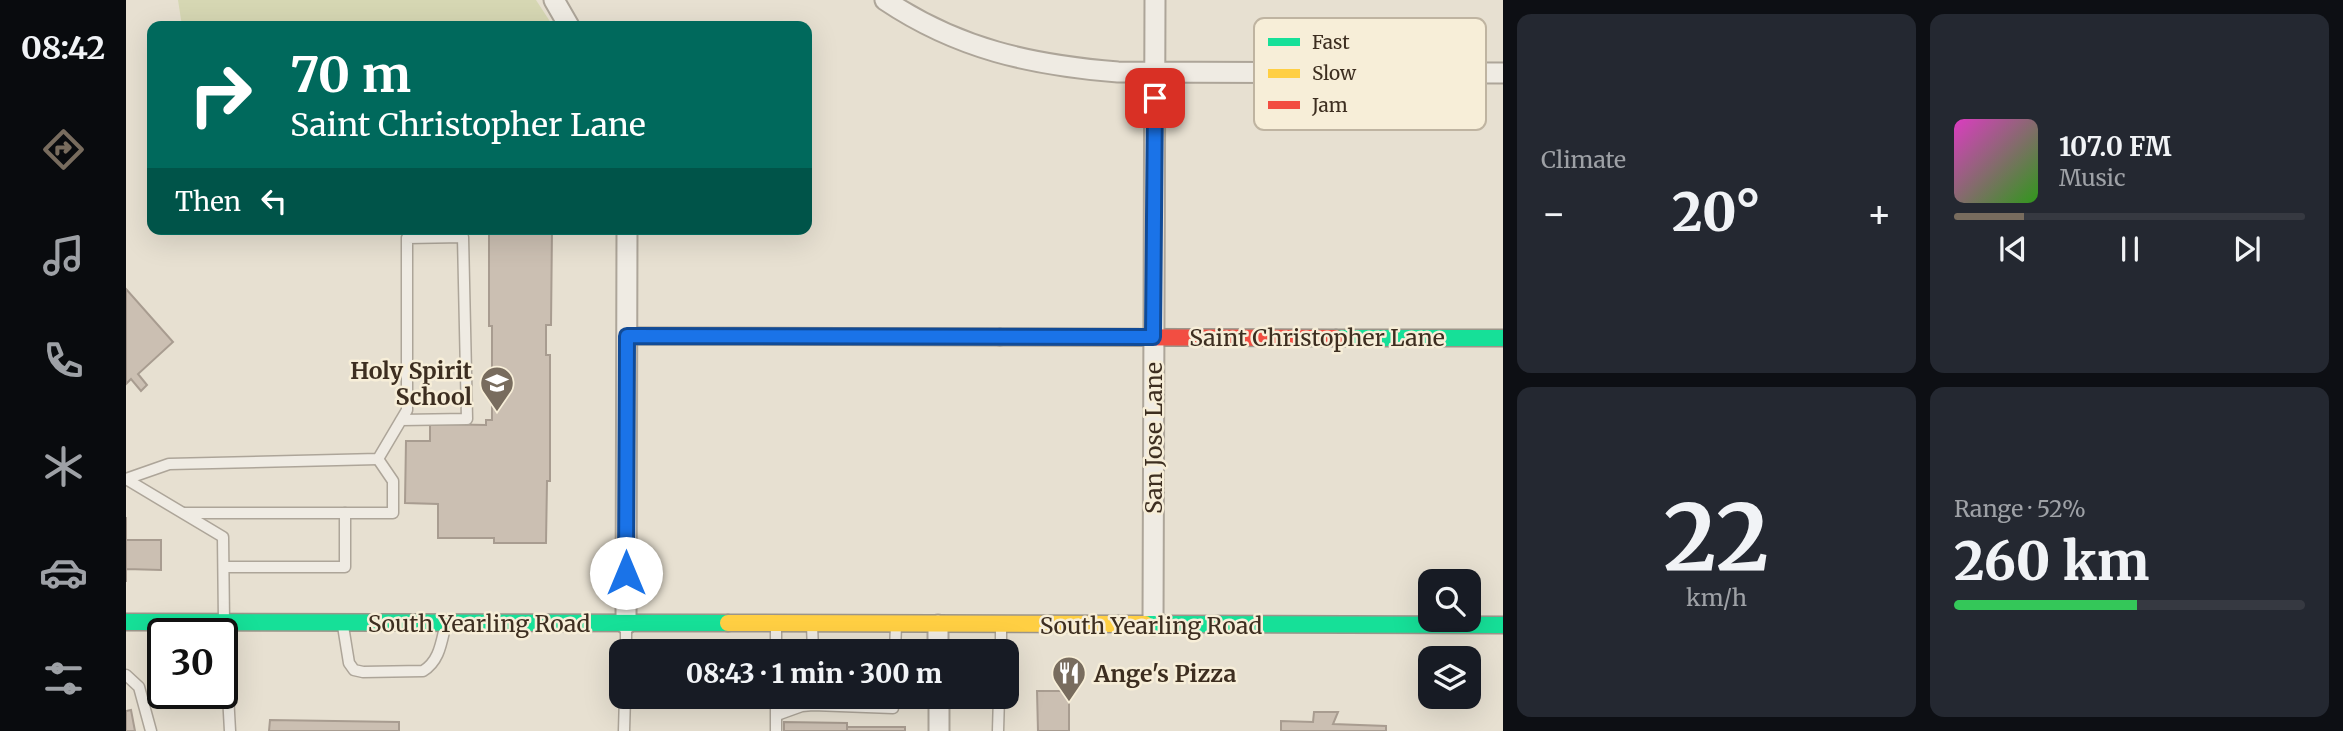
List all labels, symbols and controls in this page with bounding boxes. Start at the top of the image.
legend [1254,18,1486,130]
text: 08:42 [21,28,105,68]
text: Fast [1312,30,1350,54]
text: 70 m [290,44,411,105]
icon: right [175,49,266,140]
text: Slow [1312,61,1357,85]
pin [1125,68,1185,128]
icon: arrive [1136,79,1174,117]
text: Jam [1311,93,1348,117]
text: Saint Christopher Lane [290,105,646,145]
icon: directions [39,125,88,174]
text: 107.0 FM [2059,130,2171,163]
text: Climate [1541,145,1626,174]
text: Music [2059,163,2126,192]
text: 20° [1672,180,1761,245]
icon: left [255,182,293,220]
text: Then [175,185,241,218]
text: − [1541,190,1566,237]
text: + [1867,190,1892,237]
icon: previous [1994,230,2032,268]
icon: pause [2111,230,2149,268]
icon: next [2228,230,2266,268]
icon: music [39,231,88,280]
street label: Saint Christopher Lane [1189,323,1445,352]
icon: phone [39,336,88,385]
place label: Holy Spirit School [350,356,473,411]
street label: San Jose Lane [1139,362,1168,514]
school or university icon: Holy Spirit School [478,364,516,413]
icon: climate [39,442,88,491]
text: 22 [1663,480,1770,595]
text: Range · 52% [1954,494,2086,523]
text: 260 km [1954,529,2149,594]
position arrow [589,536,663,610]
icon: car [39,548,88,597]
map controls [1418,569,1481,709]
button: search [1418,569,1481,632]
text: km/h [1686,583,1747,612]
street label: South Yearling Road [368,609,590,638]
street label: South Yearling Road [1040,611,1262,640]
speed limit sign: 30 [147,618,238,709]
button: layers [1418,646,1481,709]
icon: filters [39,654,88,703]
restaurant icon: Ange's Pizza [1050,654,1088,703]
text: 08:43 · 1 min · 300 m [686,657,942,690]
place label: Ange's Pizza [1093,659,1236,688]

